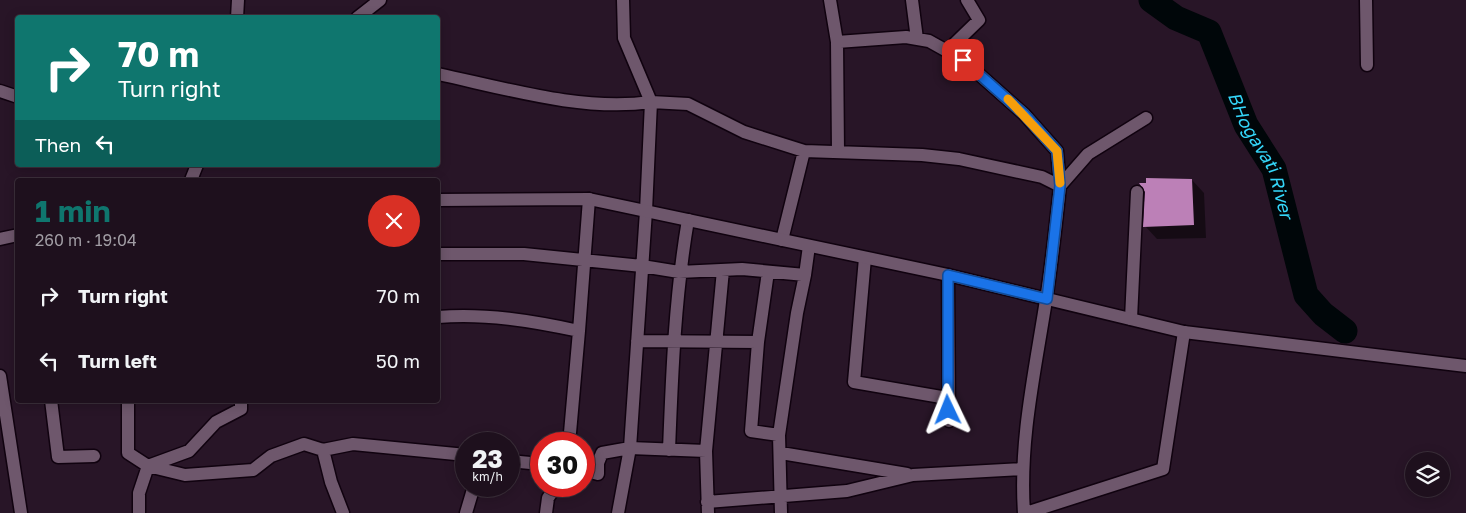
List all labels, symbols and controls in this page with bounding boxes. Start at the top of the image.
text: 70 m [118,33,199,75]
icon: right [35,35,100,100]
pin [942,39,984,81]
icon: arrive [949,46,977,74]
text: Turn right [118,75,221,102]
water label: BHogavati River [1224,88,1299,224]
icon: left [91,130,119,158]
text: Then [35,133,81,156]
text: 1 min [35,193,111,229]
button: close [368,195,420,247]
text: 260 m · 19:04 [35,230,137,250]
icon: right [35,282,63,310]
text: Turn right [78,284,168,307]
text: 70 m [377,284,420,307]
icon: left [35,347,63,375]
text: Turn left [78,349,157,372]
text: 50 m [376,349,420,372]
position arrow [921,383,973,435]
speed limit sign: 30 [530,432,595,497]
text: 23 [472,443,503,474]
map controls [1405,452,1450,497]
button: layers [1405,452,1450,497]
text: km/h [472,469,503,484]

